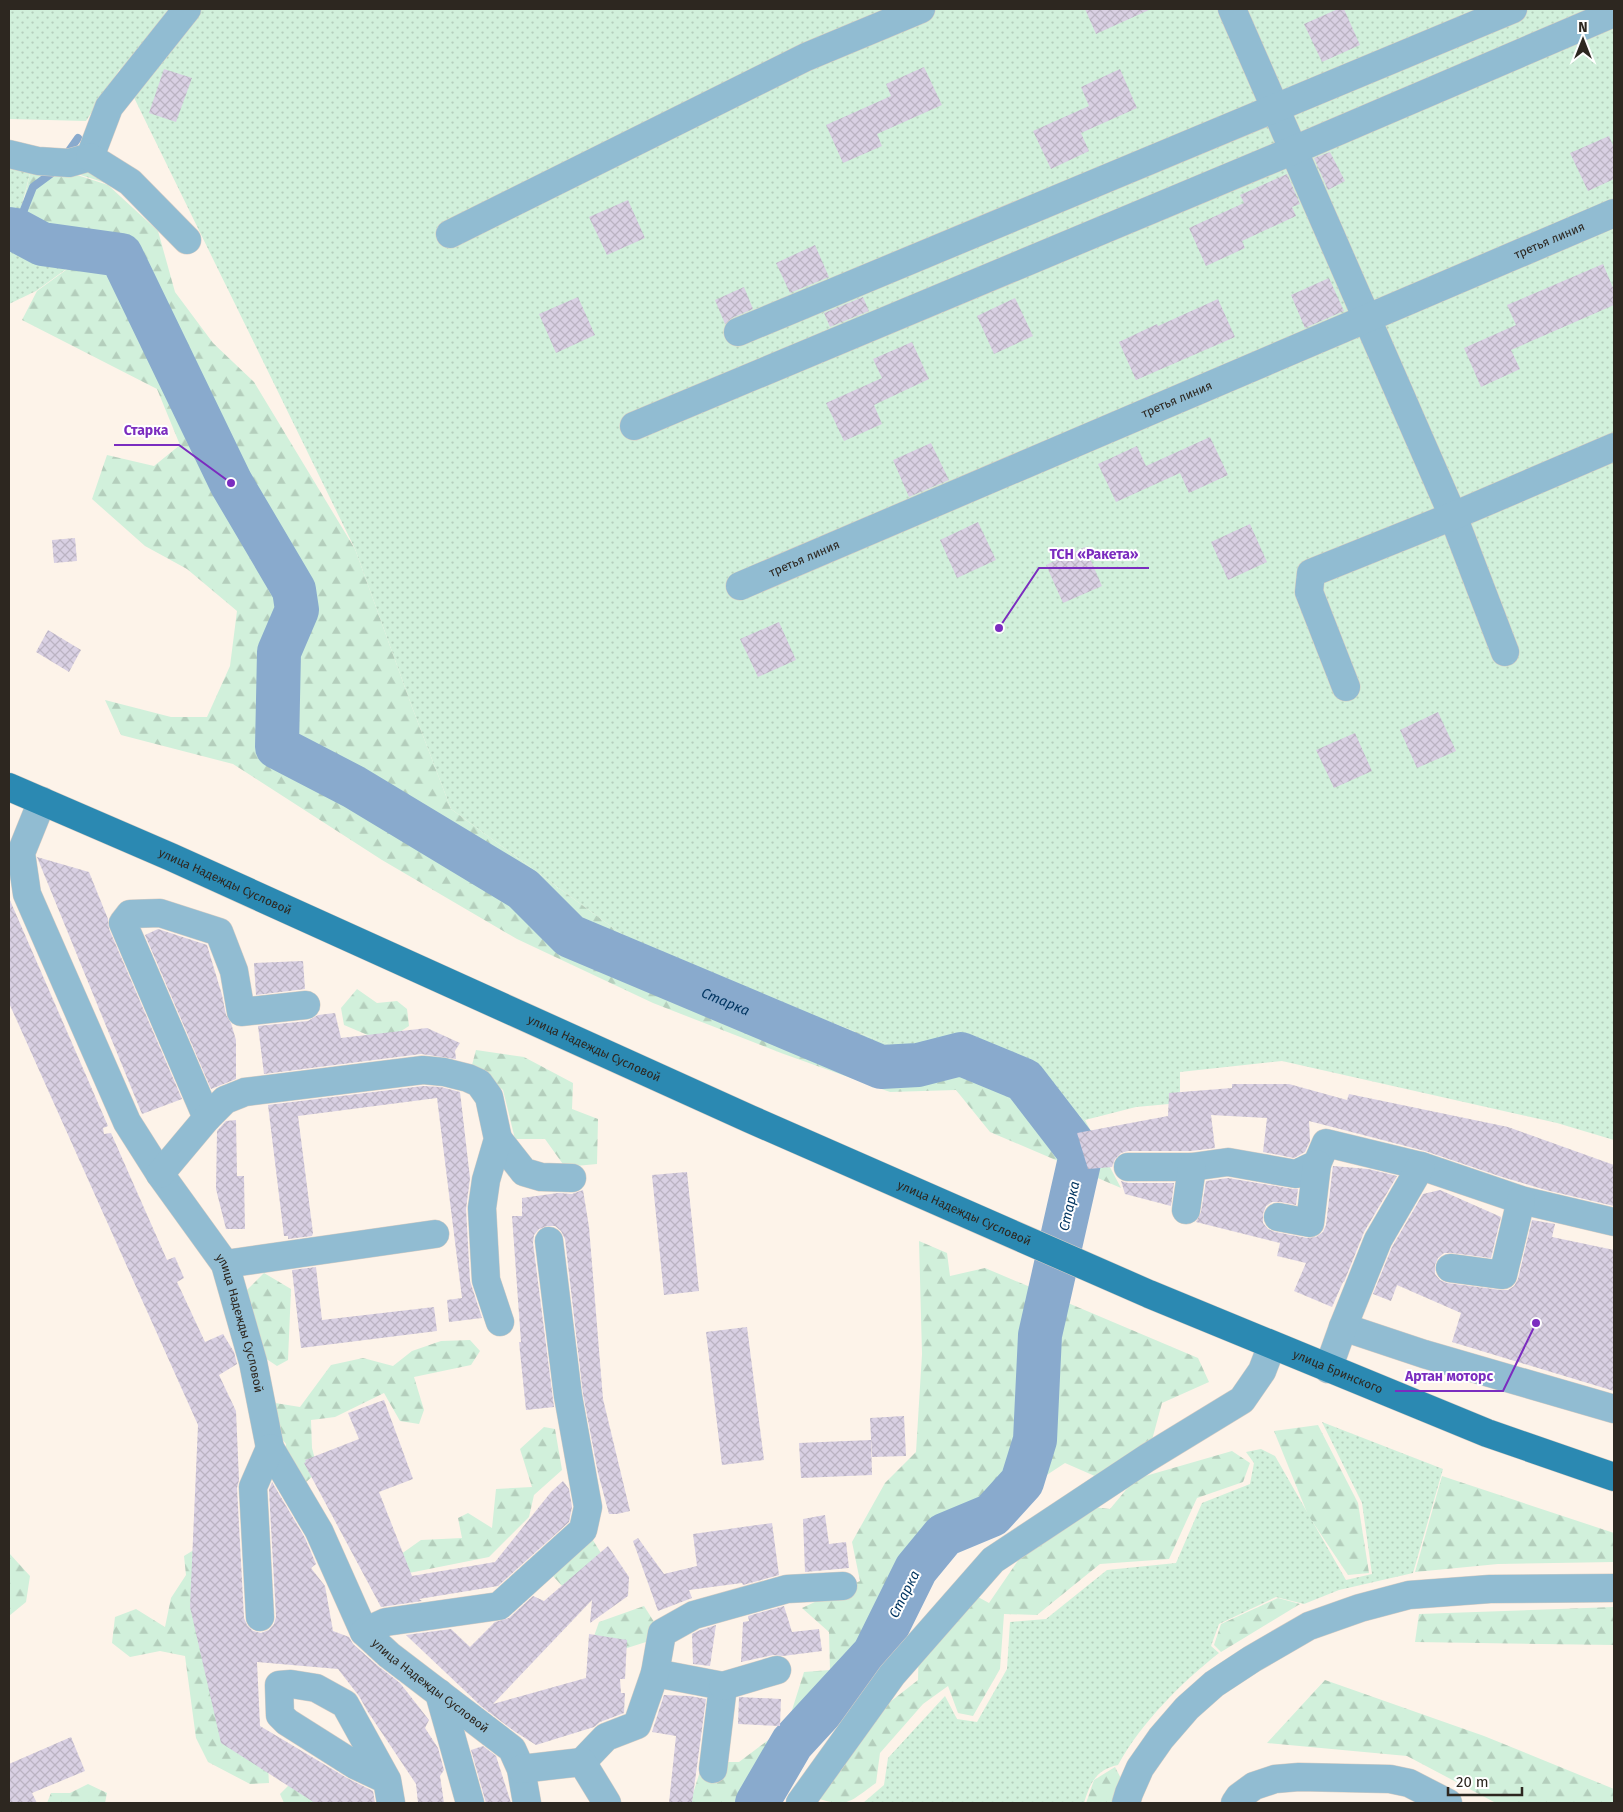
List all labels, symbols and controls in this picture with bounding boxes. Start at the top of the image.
north arrow [1558,15,1608,65]
text: N [1578,19,1588,36]
street label: третья линия [1512,219,1587,262]
street label: третья линия [1140,378,1214,421]
callout: Старка [114,416,179,445]
text: Старка [124,422,169,439]
street label: третья линия [767,537,842,580]
callout: ТСН «Ракета» [1039,539,1149,568]
text: ТСН «Ракета» [1049,546,1139,563]
street label: улица Надежды Сусловой [157,846,294,918]
water label: Старка [699,984,752,1020]
street label: улица Надежды Сусловой [526,1012,663,1085]
street label: улица Надежды Сусловой [895,1178,1033,1248]
water label: Старка [1055,1179,1083,1233]
street label: улица Надежды Сусловой [213,1251,266,1394]
street label: улица Бринского [1291,1347,1385,1396]
callout: Артан моторс [1395,1362,1503,1391]
text: Артан моторс [1404,1368,1493,1385]
water label: Старка [885,1568,924,1621]
street label: улица Надежды Сусловой [369,1636,491,1736]
scale bar [1448,1764,1522,1796]
text: 20 m [1456,1773,1489,1791]

